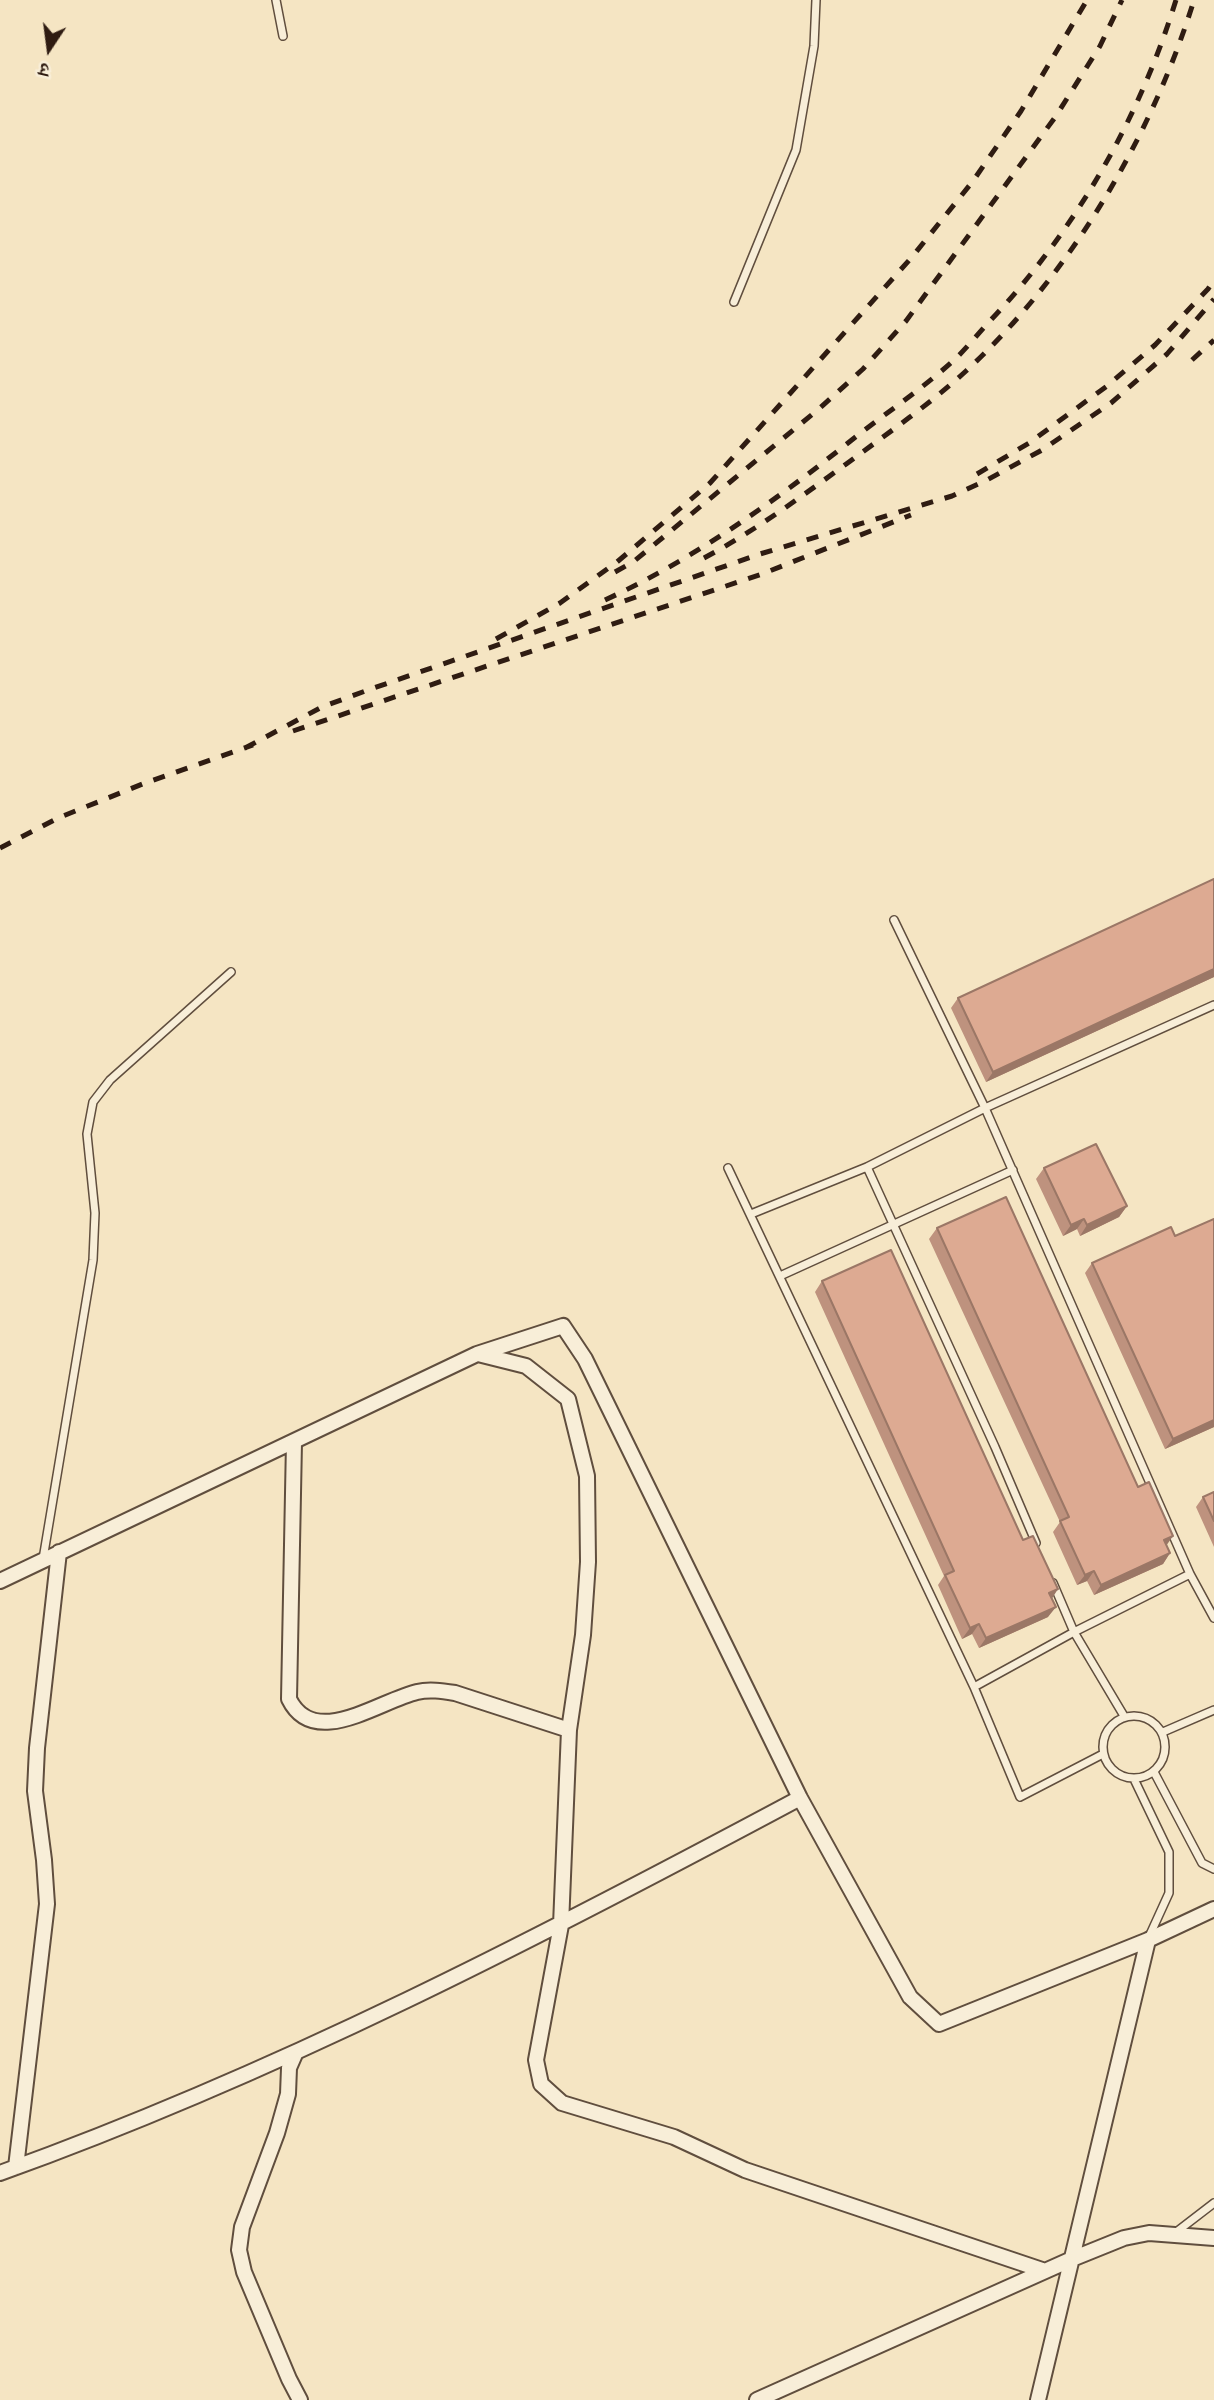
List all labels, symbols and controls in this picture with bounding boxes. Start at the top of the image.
north arrow [14,14,84,84]
text: उ [37,58,51,82]

